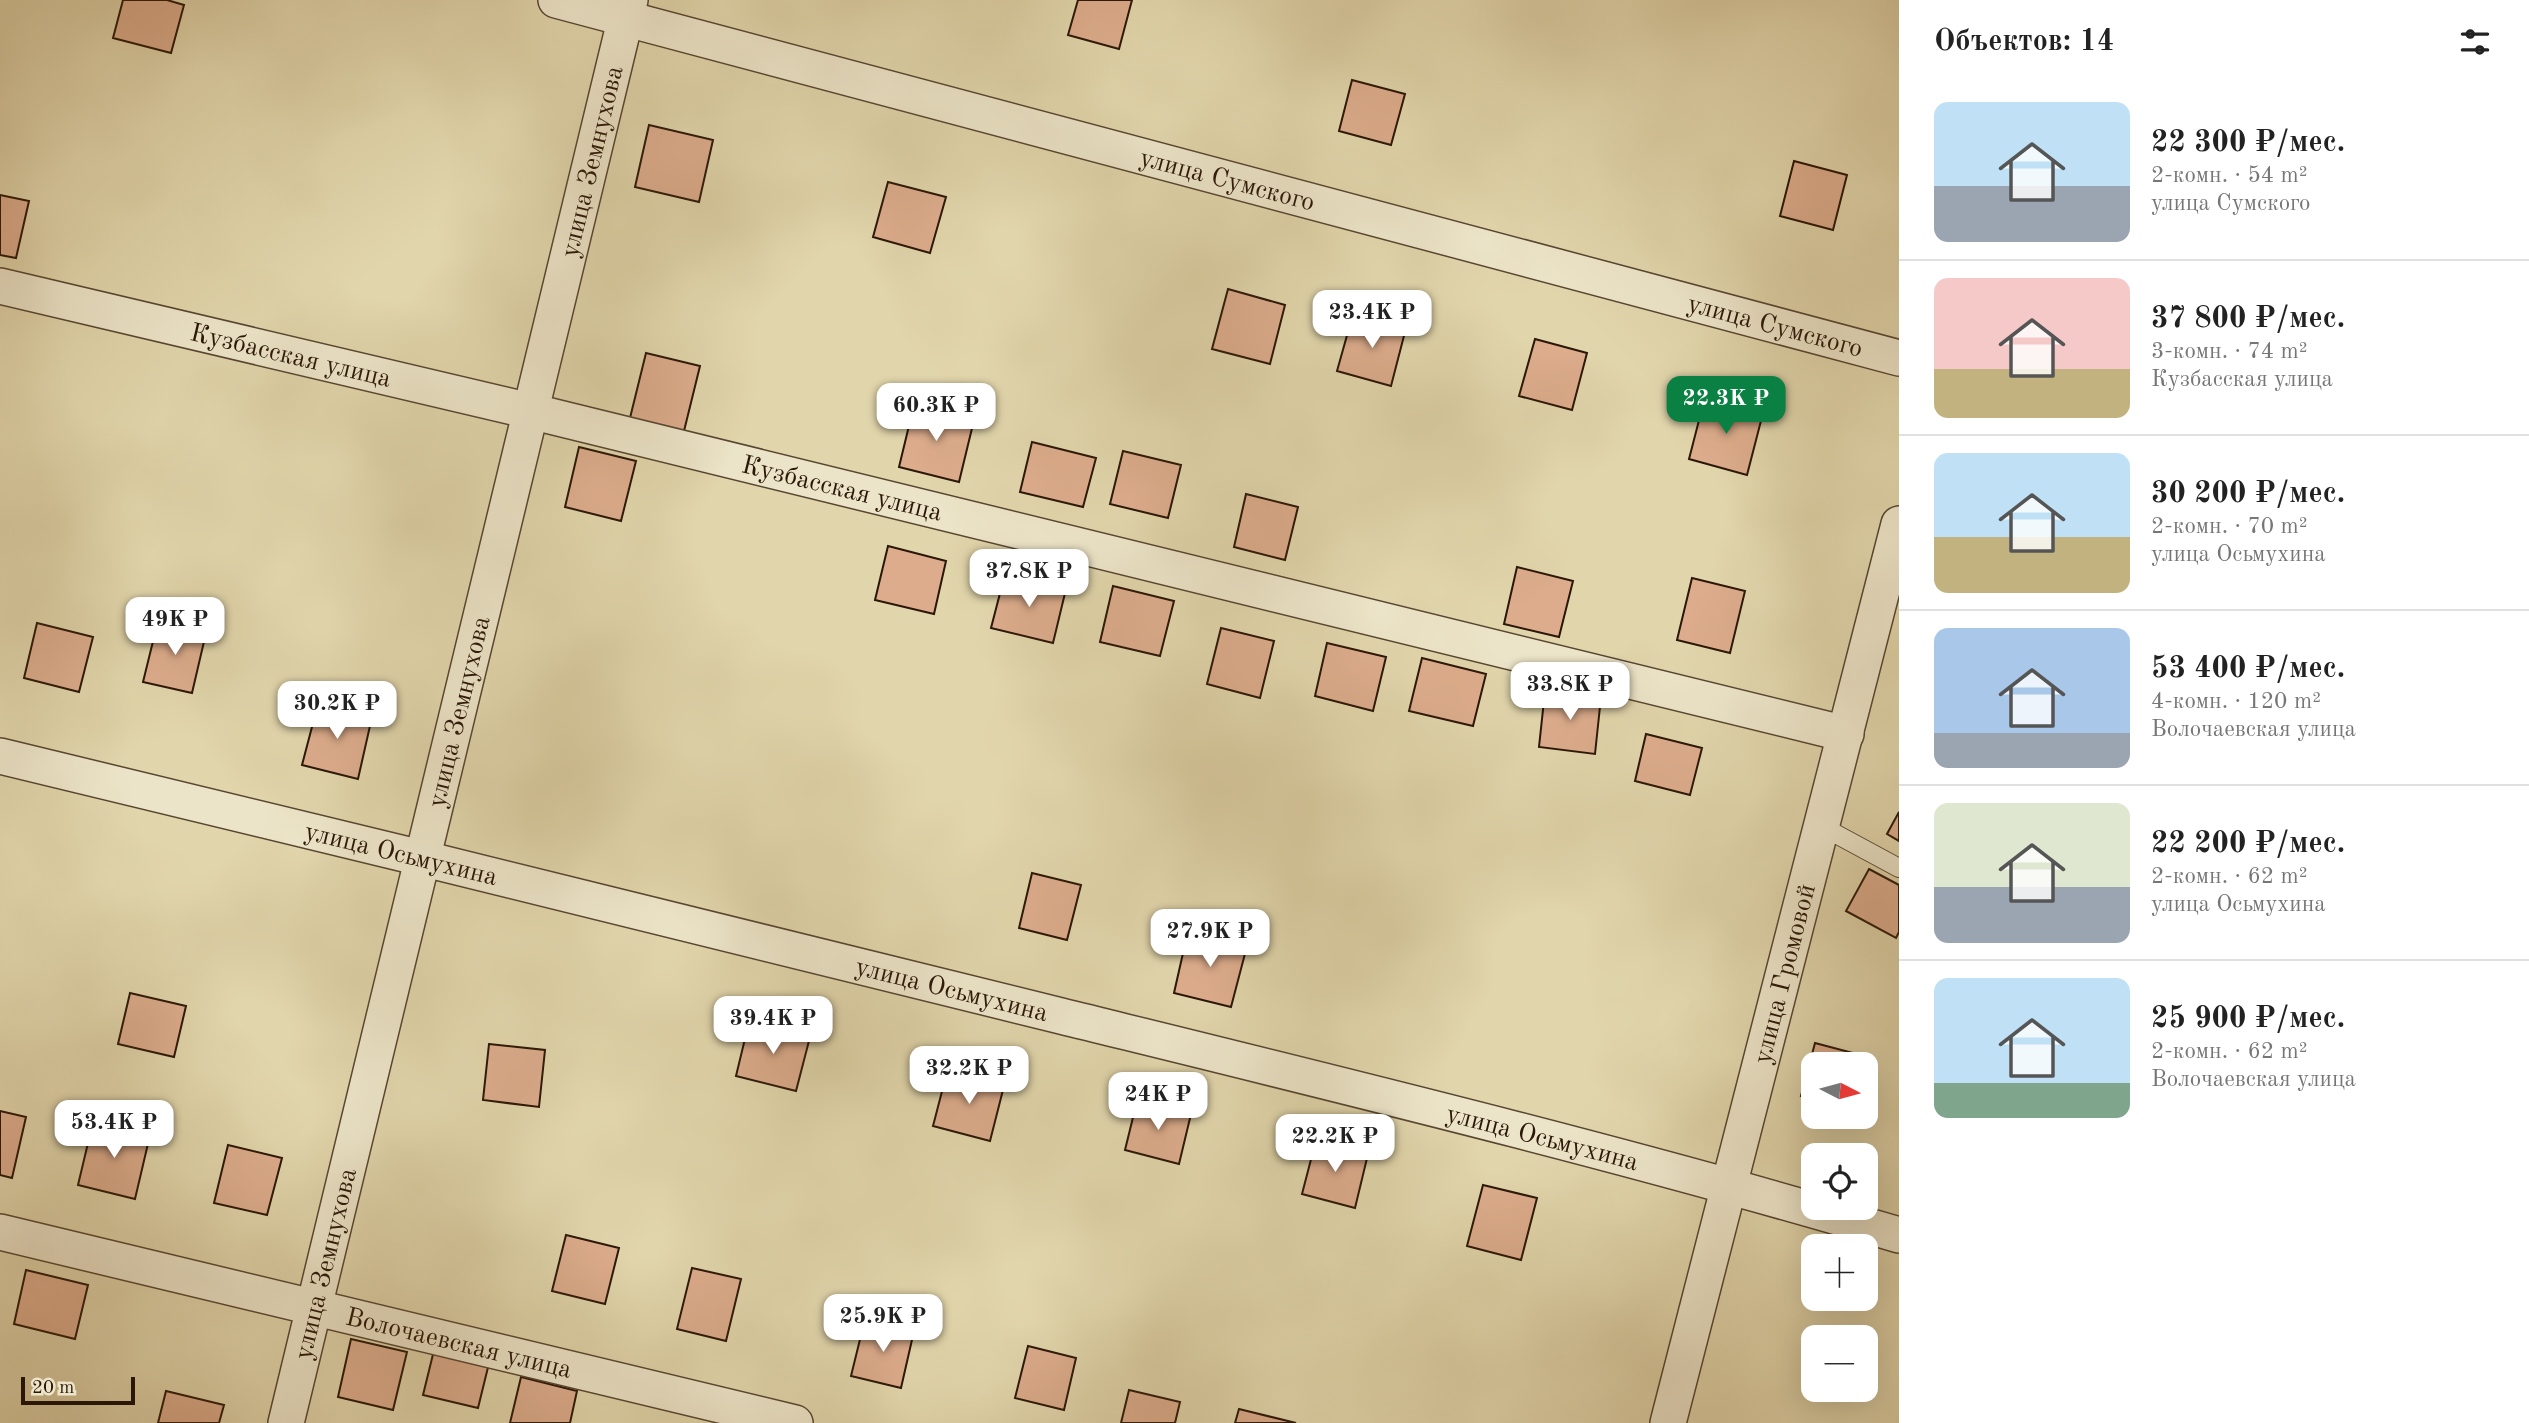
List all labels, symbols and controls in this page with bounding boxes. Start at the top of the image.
icon: filters [2456,23,2494,61]
text: Объектов: 14 [1934,27,2114,57]
street label: улица Земнухова [557,63,629,260]
text: 22 300 ₽/мес. [2151,128,2345,158]
icon: home [1990,130,2074,214]
street label: улица Сумского [1137,145,1317,217]
text: 2-комн. · 54 m² [2151,164,2308,187]
text: улица Сумского [2151,192,2310,215]
pin: 23.4K ₽ [1307,290,1437,350]
street label: улица Сумского [1684,291,1865,363]
text: 23.4K ₽ [1329,301,1415,324]
text: 37 800 ₽/мес. [2151,304,2345,334]
icon: home [1990,306,2074,390]
street label: Кузбасская улица [187,320,394,393]
text: 3-комн. · 74 m² [2151,340,2308,363]
text: Кузбасская улица [2151,368,2333,391]
pin: 22.3K ₽ [1661,376,1791,436]
pin: 60.3K ₽ [871,384,1001,443]
text: 22.3K ₽ [1683,387,1769,410]
text: 60.3K ₽ [893,394,979,417]
street label: Кузбасская улица [739,452,945,527]
text: 30 200 ₽/мес. [2151,479,2345,509]
icon: home [1990,481,2074,565]
text: 2-комн. · 70 m² [2151,515,2308,538]
text: улица Осьмухина [2151,543,2326,566]
pin: 37.8K ₽ [964,550,1094,609]
text: 37.8K ₽ [986,560,1072,583]
pin: 49K ₽ [126,598,224,657]
text: 49K ₽ [142,608,208,631]
street label: улица Земнухова [424,613,496,810]
text: 53 400 ₽/мес. [2151,654,2345,684]
icon: home [1990,656,2074,740]
pin: 33.8K ₽ [1505,662,1635,722]
text: 33.8K ₽ [1527,673,1613,696]
pin: 30.2K ₽ [272,682,402,741]
text: 4-комн. · 120 m² [2151,690,2321,713]
text: 30.2K ₽ [294,692,380,715]
text: Волочаевская улица [2151,718,2356,741]
street label: улица Осьмухина [302,819,500,891]
text: 22 200 ₽/мес. [2151,829,2345,859]
icon: home [1990,831,2074,915]
text: 2-комн. · 62 m² [2151,865,2308,888]
street label: улица Громовой [1750,882,1821,1067]
text: улица Осьмухина [2151,893,2326,916]
pin: 27.9K ₽ [1145,909,1275,969]
text: 27.9K ₽ [1167,920,1253,943]
street label: улица Осьмухина [853,954,1051,1027]
pin: 39.4K ₽ [708,996,838,1056]
text: 25 900 ₽/мес. [2151,1004,2345,1034]
icon: home [1990,1006,2074,1090]
text: 39.4K ₽ [730,1007,816,1030]
text: 2-комн. · 62 m² [2151,1040,2308,1063]
pin: 32.2K ₽ [904,1046,1034,1106]
north arrow [1801,1052,1878,1129]
map controls [1801,1052,1878,1402]
text: 32.2K ₽ [926,1057,1012,1080]
text: Волочаевская улица [2151,1068,2356,1091]
pin: 24K ₽ [1109,1072,1207,1132]
text: 24K ₽ [1125,1083,1191,1106]
pin: 53.4K ₽ [49,1100,179,1160]
street label: улица Осьмухина [1443,1101,1641,1176]
text: 53.4K ₽ [71,1111,157,1134]
pin: 22.2K ₽ [1270,1114,1400,1174]
text: 22.2K ₽ [1292,1125,1378,1148]
button: locate [1801,1143,1878,1220]
street label: улица Земнухова [291,1166,362,1362]
button: + [1801,1234,1878,1311]
pin: 25.9K ₽ [818,1294,948,1354]
street label: Волочаевская улица [343,1304,574,1384]
text: 25.9K ₽ [840,1305,926,1328]
button: − [1801,1325,1878,1402]
scale bar [21,1374,135,1406]
text: 20 m [32,1379,74,1398]

